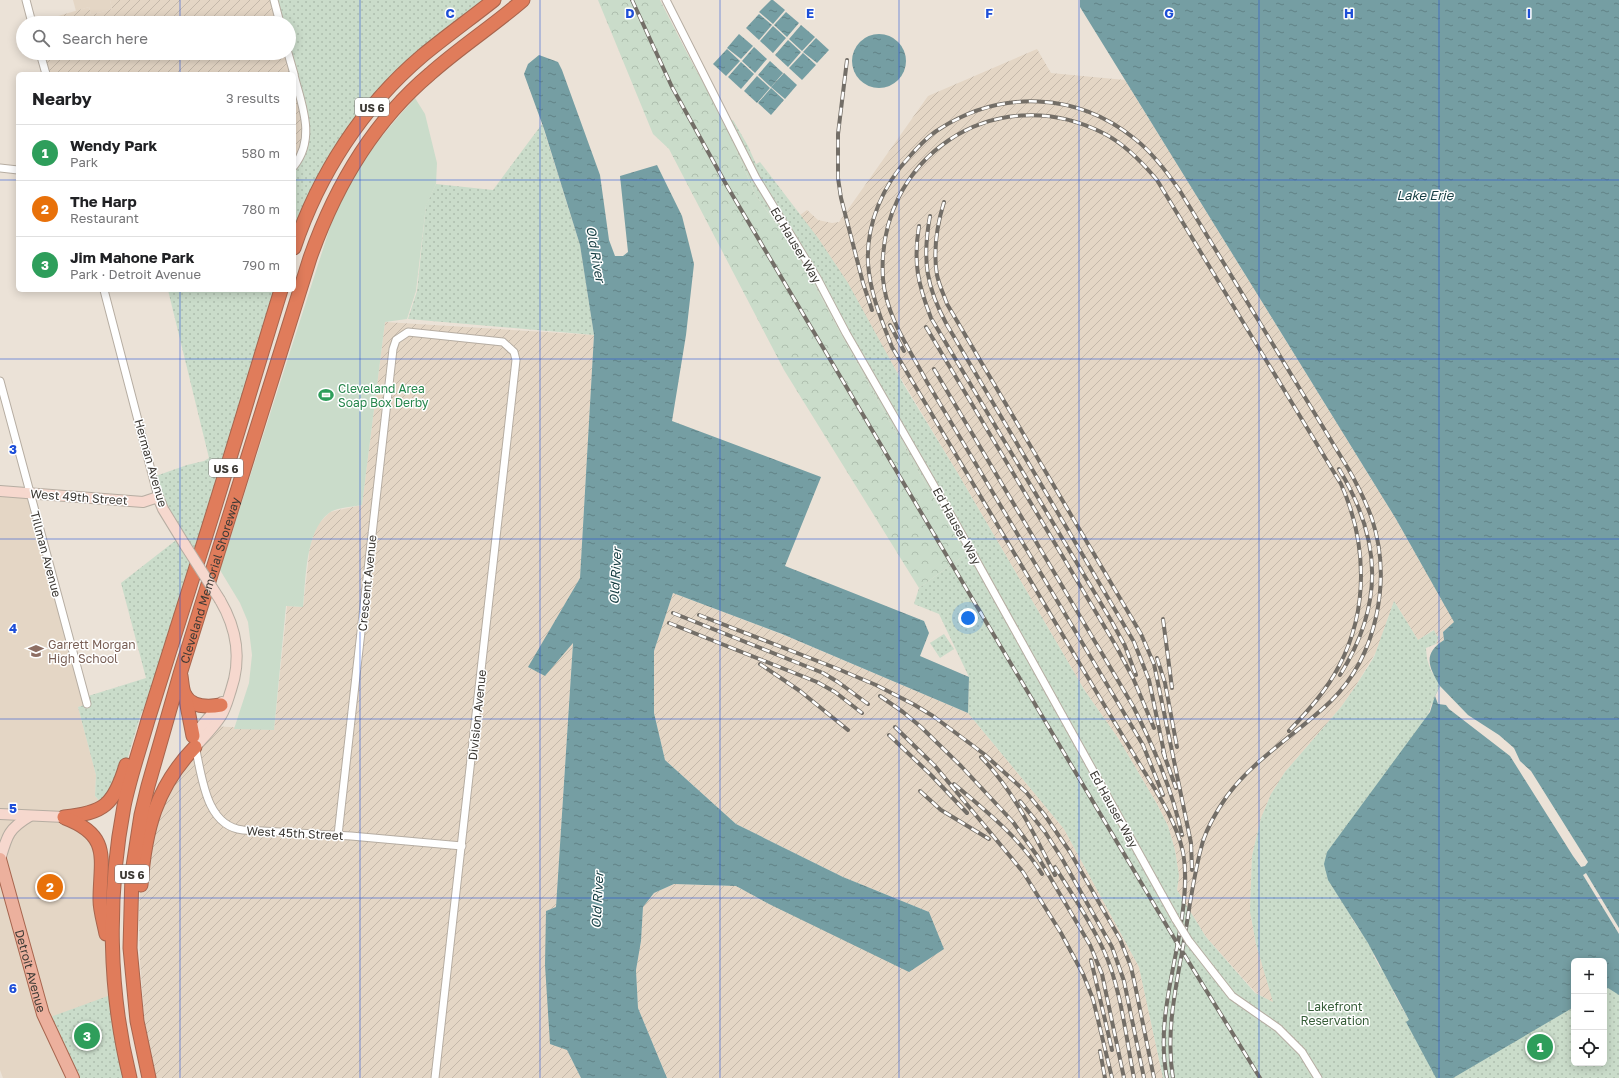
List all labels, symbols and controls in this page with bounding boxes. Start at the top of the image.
text: C [445,5,455,21]
text: D [625,5,635,21]
text: E [806,5,814,21]
text: F [985,5,993,21]
text: G [1164,5,1174,21]
text: H [1344,5,1354,21]
text: I [1527,5,1531,21]
search box [16,16,296,60]
icon: search [30,27,52,49]
text: Search here [62,29,148,47]
text: Nearby [32,88,92,109]
text: 3 results [226,90,280,106]
road number: US 6 [355,98,389,116]
text: Wendy Park [70,136,157,154]
text: 1 [42,145,48,161]
text: 580 m [242,145,280,161]
text: Park [70,154,98,170]
water label: Lake Erie [1397,187,1455,203]
text: The Harp [70,192,137,210]
text: 2 [41,201,49,217]
text: 780 m [242,201,280,217]
street label: Ed Hauser Way [767,204,825,286]
text: Restaurant [70,210,139,226]
water label: Old River [583,225,609,285]
text: Jim Mahone Park [70,248,194,266]
text: 3 [41,257,49,273]
text: 790 m [242,257,280,273]
text: Park · Detroit Avenue [70,266,201,282]
place label: Cleveland Area Soap Box Derby [338,381,429,410]
sports icon: Cleveland Area Soap Box Derby [317,386,335,404]
street label: Herman Avenue [131,417,171,509]
text: 3 [9,441,17,457]
road number: US 6 [209,459,243,477]
street label: Ed Hauser Way [930,485,985,568]
street label: West 49th Street [30,486,128,508]
street label: Cleveland Memorial Shoreway [176,495,242,665]
street label: Tillman Avenue [27,509,65,599]
street label: Crescent Avenue [354,534,380,632]
water label: Old River [606,545,625,605]
your location [958,608,978,628]
text: 4 [9,620,17,636]
place label: Garrett Morgan High School [48,637,136,666]
school or university icon: Garrett Morgan High School [27,642,45,660]
street label: Division Avenue [465,669,489,761]
street label: Ed Hauser Way [1087,768,1142,851]
text: 5 [9,800,17,816]
street label: West 45th Street [246,823,344,843]
road number: US 6 [115,865,149,883]
water label: Old River [588,869,607,929]
pin: 2 [37,872,63,902]
street label: Detroit Avenue [12,928,50,1014]
map controls [1571,958,1607,1066]
button: + [1571,958,1607,994]
text: 6 [9,980,17,996]
button: − [1571,994,1607,1030]
park label: Lakefront Reservation [1301,999,1369,1028]
pin: 3 [74,1021,100,1051]
button: locate [1571,1030,1607,1066]
pin: 1 [1527,1032,1553,1062]

